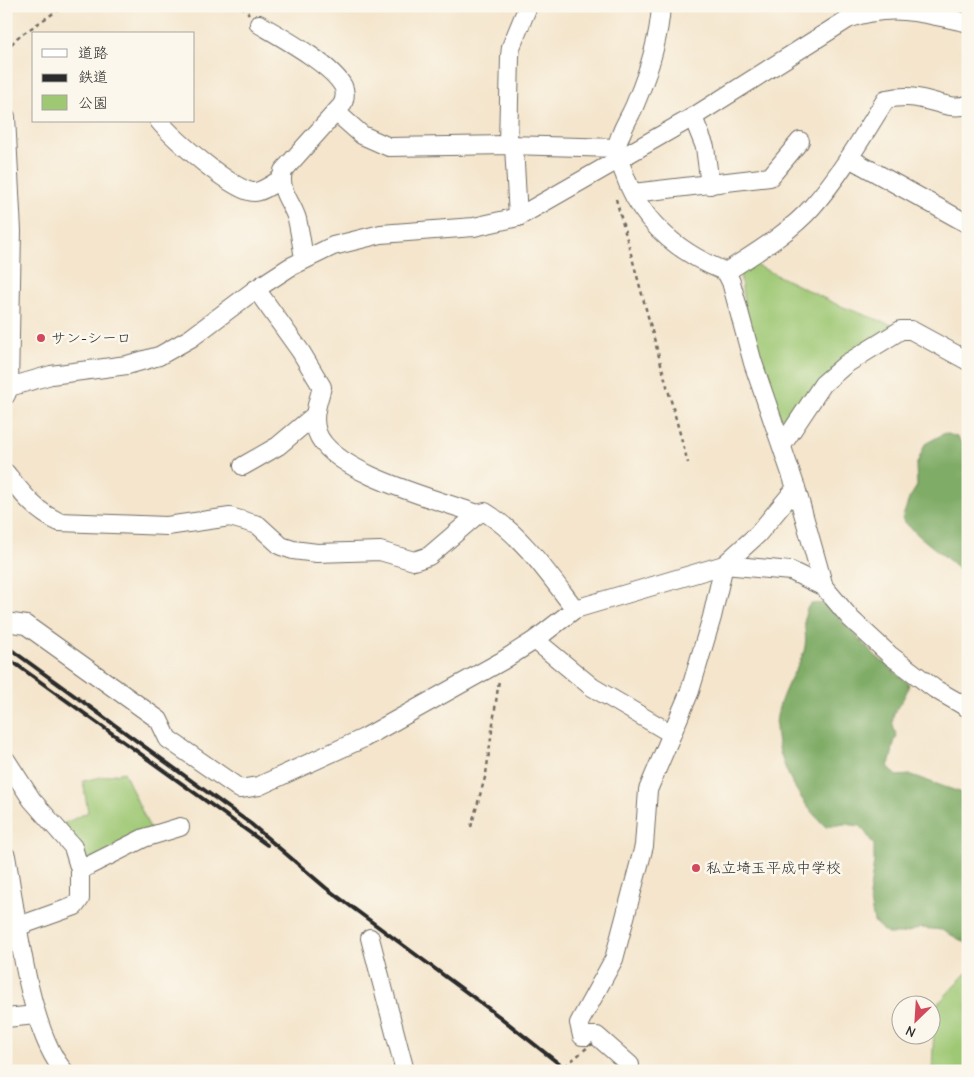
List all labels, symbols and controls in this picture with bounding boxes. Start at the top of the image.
legend [32,32,195,122]
text: 道路 [78,44,108,62]
text: 鉄道 [78,68,108,86]
text: 公園 [78,94,108,112]
place label: サン-シーロ [51,329,131,347]
marker: サン-シーロ [35,332,47,344]
place label: 私立埼玉平成中学校 [706,859,841,877]
marker: 私立埼玉平成中学校 [690,862,702,874]
north arrow [892,994,942,1044]
text: N [903,1022,918,1041]

